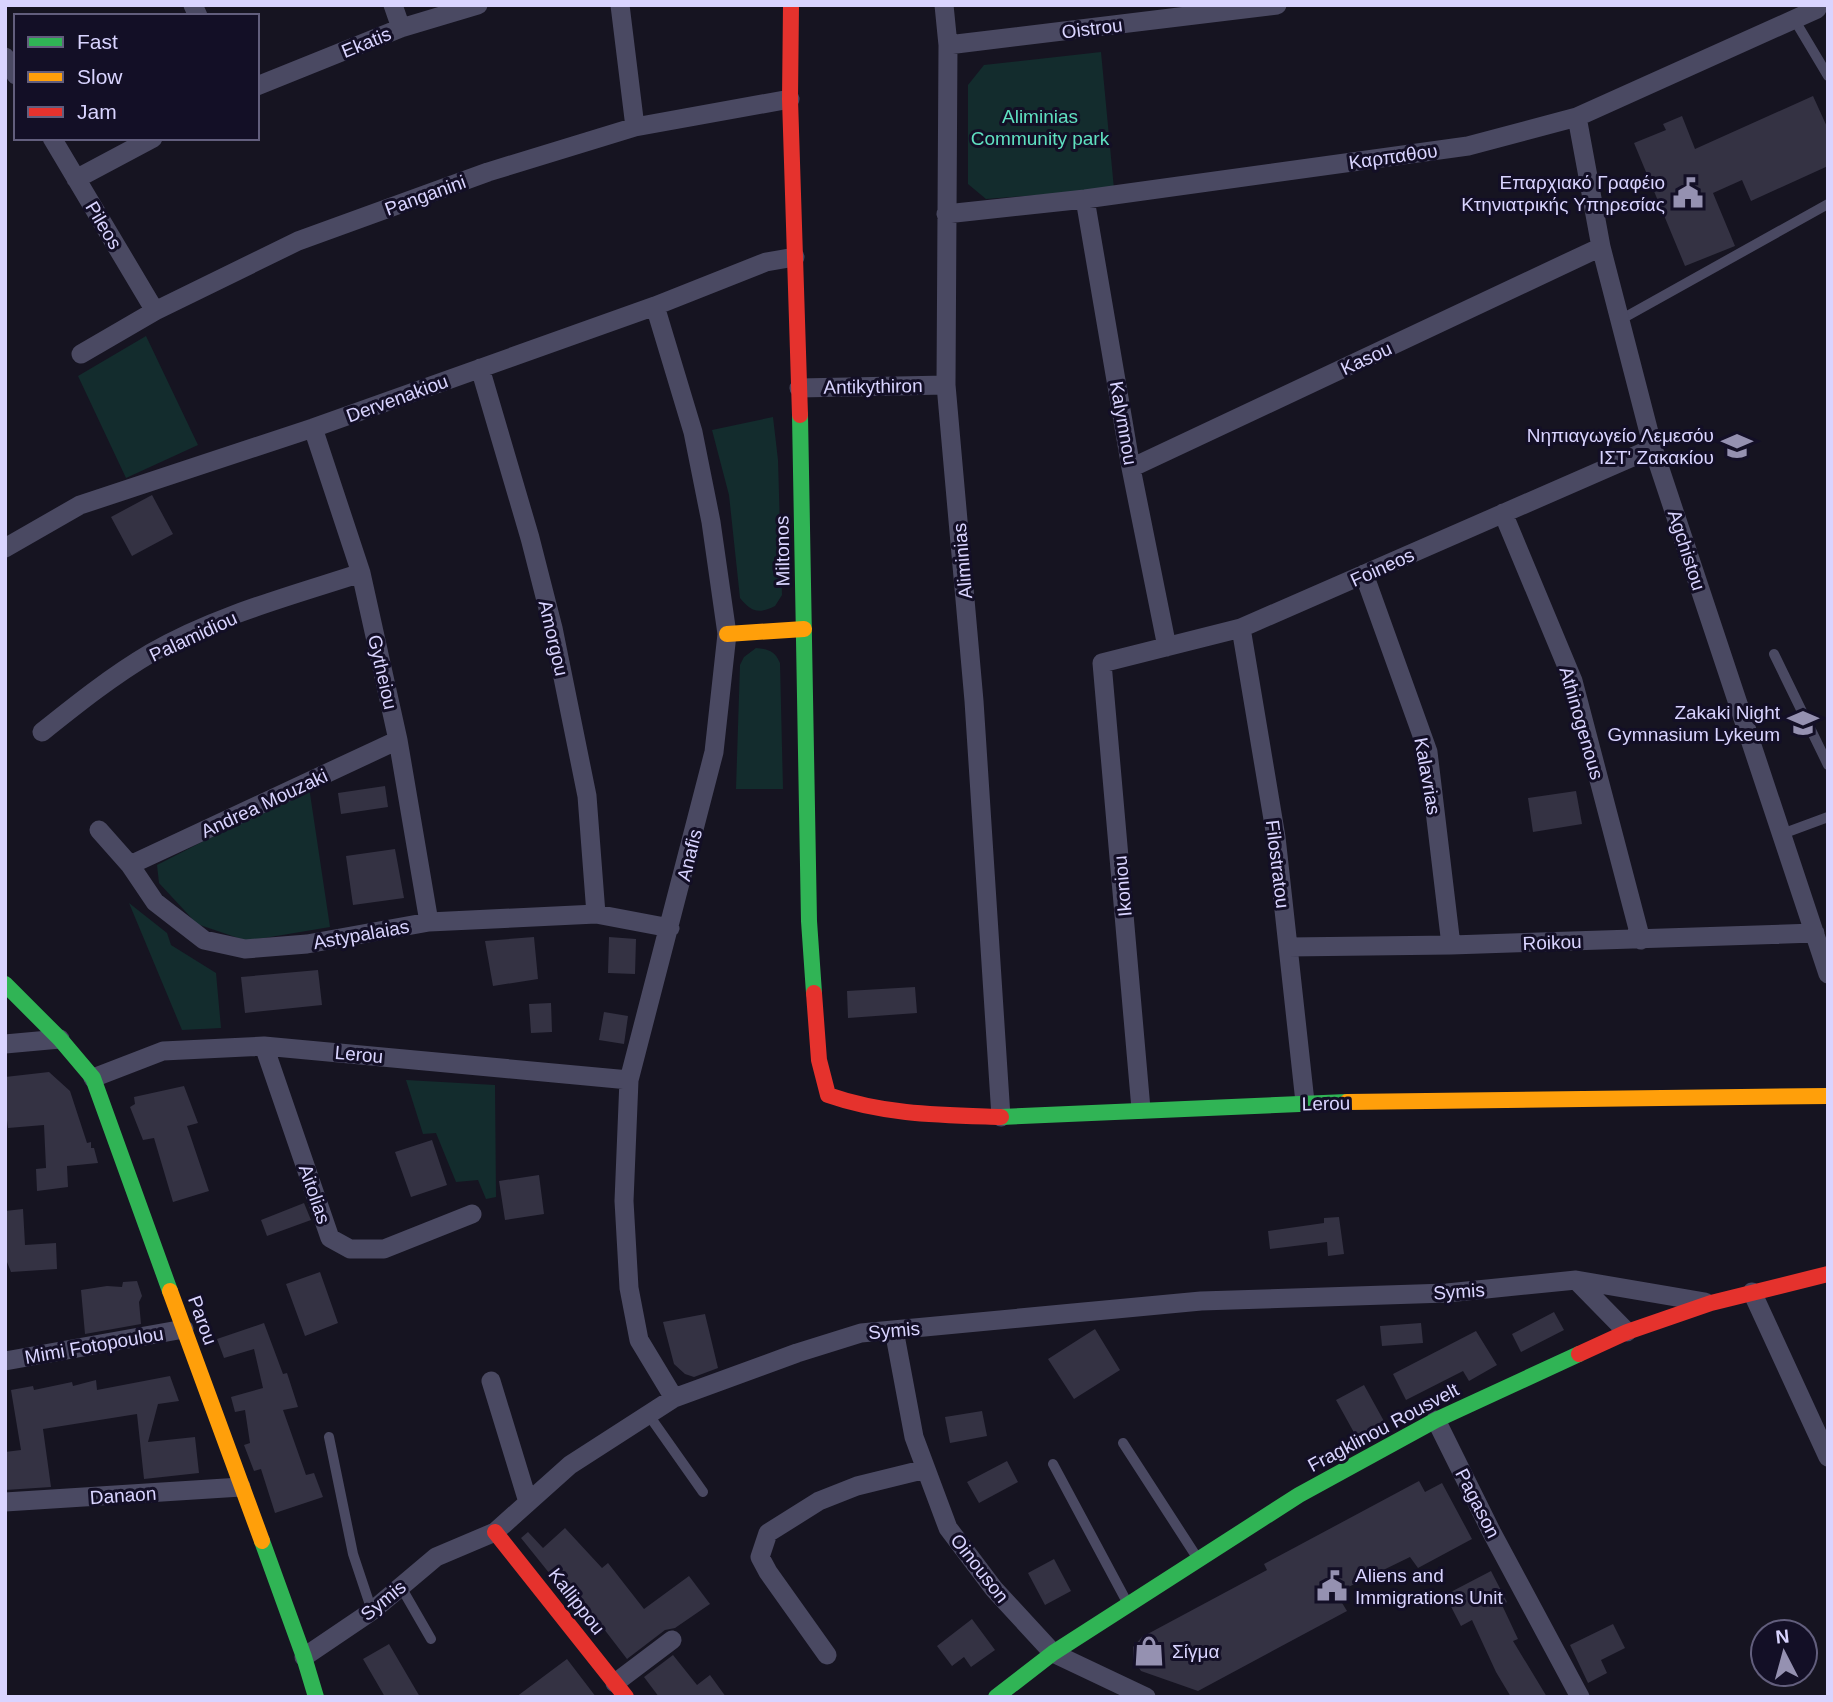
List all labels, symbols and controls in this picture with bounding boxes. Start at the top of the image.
legend [14,14,259,140]
street label: Oistrou [1060,14,1124,43]
street label: Ekatis [338,23,394,62]
text: Fast [77,30,118,53]
text: Slow [77,65,123,88]
text: Jam [77,100,117,123]
park label: Aliminias Community park [971,106,1110,149]
street label: Καρπαθου [1347,140,1439,173]
street label: Panganini [382,171,468,220]
place label: Επαρχιακό Γραφέιο Κτηνιατρικής Υπηρεσίας [1461,172,1665,215]
public building icon: Επαρχιακό Γραφέιο Κτηνιατρικής Υπηρεσίας [1671,176,1705,210]
street label: Pileos [81,198,126,253]
street label: Kasou [1337,338,1395,379]
street label: Dervenakiou [343,370,451,427]
street label: Antikythiron [823,375,923,398]
street label: Kalymnou [1106,380,1141,467]
place label: Νηπιαγωγείο Λεμεσόυ ΙΣΤ' Ζακακίου [1527,425,1714,468]
school or university icon: Νηπιαγωγείο Λεμεσόυ ΙΣΤ' Ζακακίου [1720,429,1754,463]
street label: Agchistou [1664,507,1709,593]
street label: Miltonos [771,515,794,587]
street label: Aliminias [949,522,976,600]
street label: Foineos [1347,544,1417,591]
street label: Amorgou [535,598,572,678]
street label: Palamidiou [146,607,240,666]
street label: Gytheiou [364,633,401,712]
street label: Athinogenous [1555,664,1608,782]
place label: Zakaki Night Gymnasium Lykeum [1608,702,1781,745]
school or university icon: Zakaki Night Gymnasium Lykeum [1786,706,1820,740]
street label: Kalavrias [1410,736,1445,816]
street label: Andrea Mouzaki [198,765,331,842]
street label: Filostratou [1262,819,1293,909]
street label: Anafis [673,827,706,883]
street label: Ikoniou [1109,855,1136,917]
street label: Astypalaias [311,916,411,953]
street label: Roikou [1522,931,1582,954]
street label: Lerou [334,1042,384,1067]
street label: Lerou [1302,1093,1350,1114]
street label: Aitolias [295,1162,334,1227]
street label: Symis [1432,1279,1486,1304]
street label: Parou [184,1293,221,1348]
street label: Symis [867,1318,921,1343]
street label: Mimi Fotopoulou [23,1323,165,1368]
street label: Fragklinou Rousvelt [1304,1378,1463,1476]
street label: Pagason [1451,1465,1504,1541]
street label: Danaon [89,1483,157,1508]
street label: Oinouson [946,1530,1013,1607]
street label: Kallippou [544,1564,609,1639]
place label: Aliens and Immigrations Unit [1355,1565,1504,1608]
public building icon: Aliens and Immigrations Unit [1315,1569,1349,1603]
street label: Symis [357,1576,410,1625]
north arrow [1749,1618,1819,1688]
text: N [1774,1625,1790,1648]
shop icon: Σίγμα [1132,1634,1166,1668]
place label: Σίγμα [1172,1641,1219,1662]

